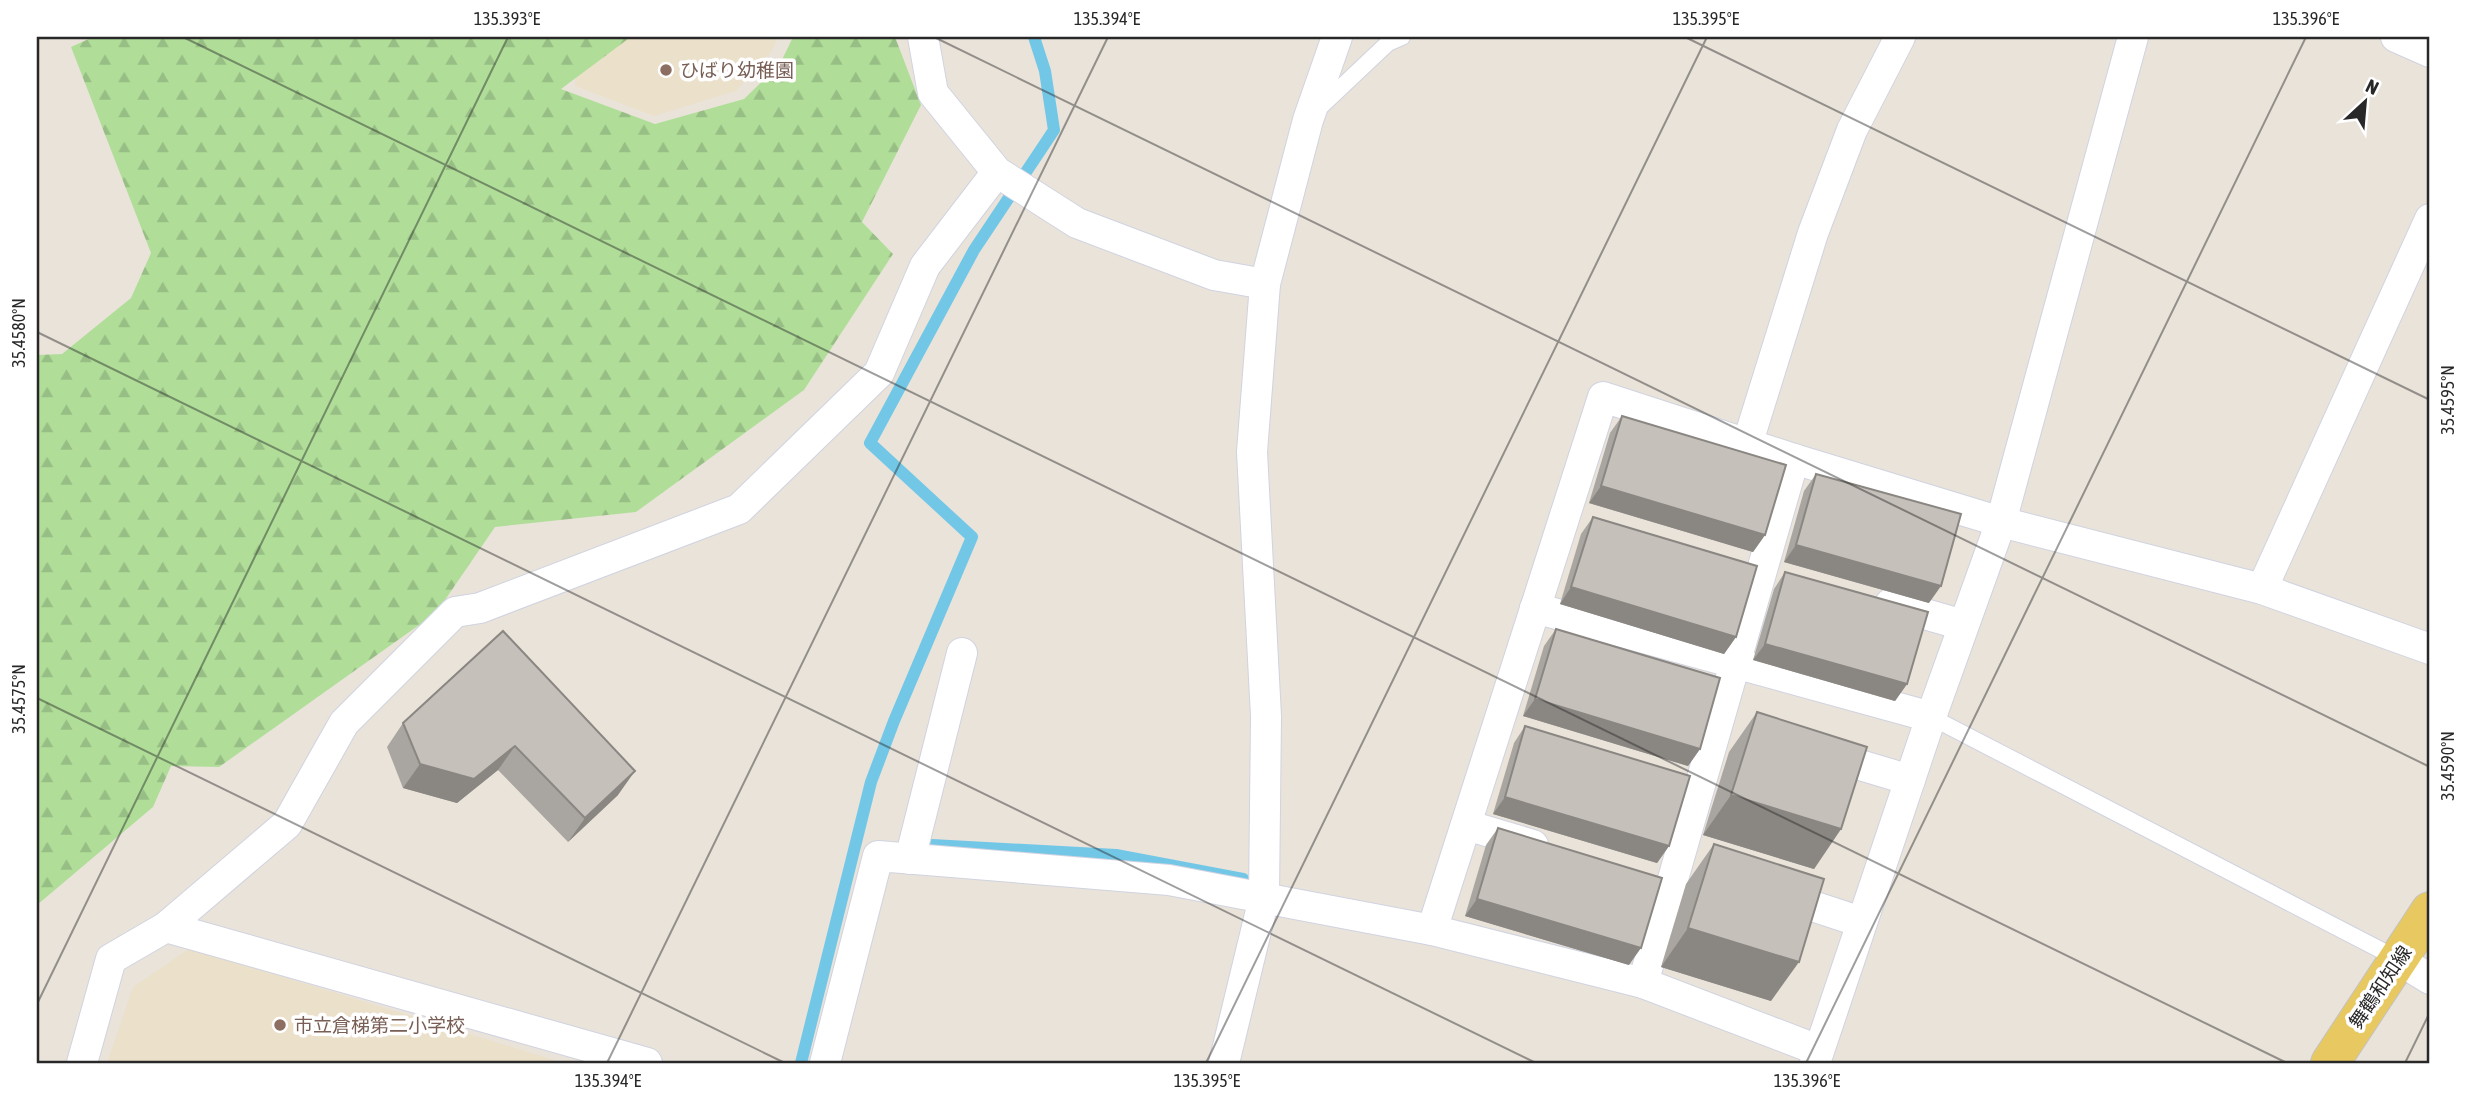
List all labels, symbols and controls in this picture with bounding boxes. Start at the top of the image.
text: 135.393°E [474,8,541,29]
text: 135.394°E [1074,8,1141,29]
text: 135.395°E [1673,8,1740,29]
text: 135.396°E [2273,8,2340,29]
place label: ひばり幼稚園 [680,59,794,81]
marker: ひばり幼稚園 [658,62,674,78]
north arrow [2330,66,2400,136]
text: N [2363,74,2382,99]
text: 35.4580°N [8,298,29,368]
text: 35.4595°N [2437,365,2458,435]
text: 35.4575°N [8,664,29,734]
text: 35.4590°N [2437,731,2458,801]
street label: 舞鶴和知線 [2344,941,2416,1033]
place label: 市立倉梯第二小学校 [294,1014,465,1036]
marker: 市立倉梯第二小学校 [272,1017,288,1033]
text: 135.394°E [575,1070,642,1091]
text: 135.395°E [1174,1070,1241,1091]
text: 135.396°E [1774,1070,1841,1091]

